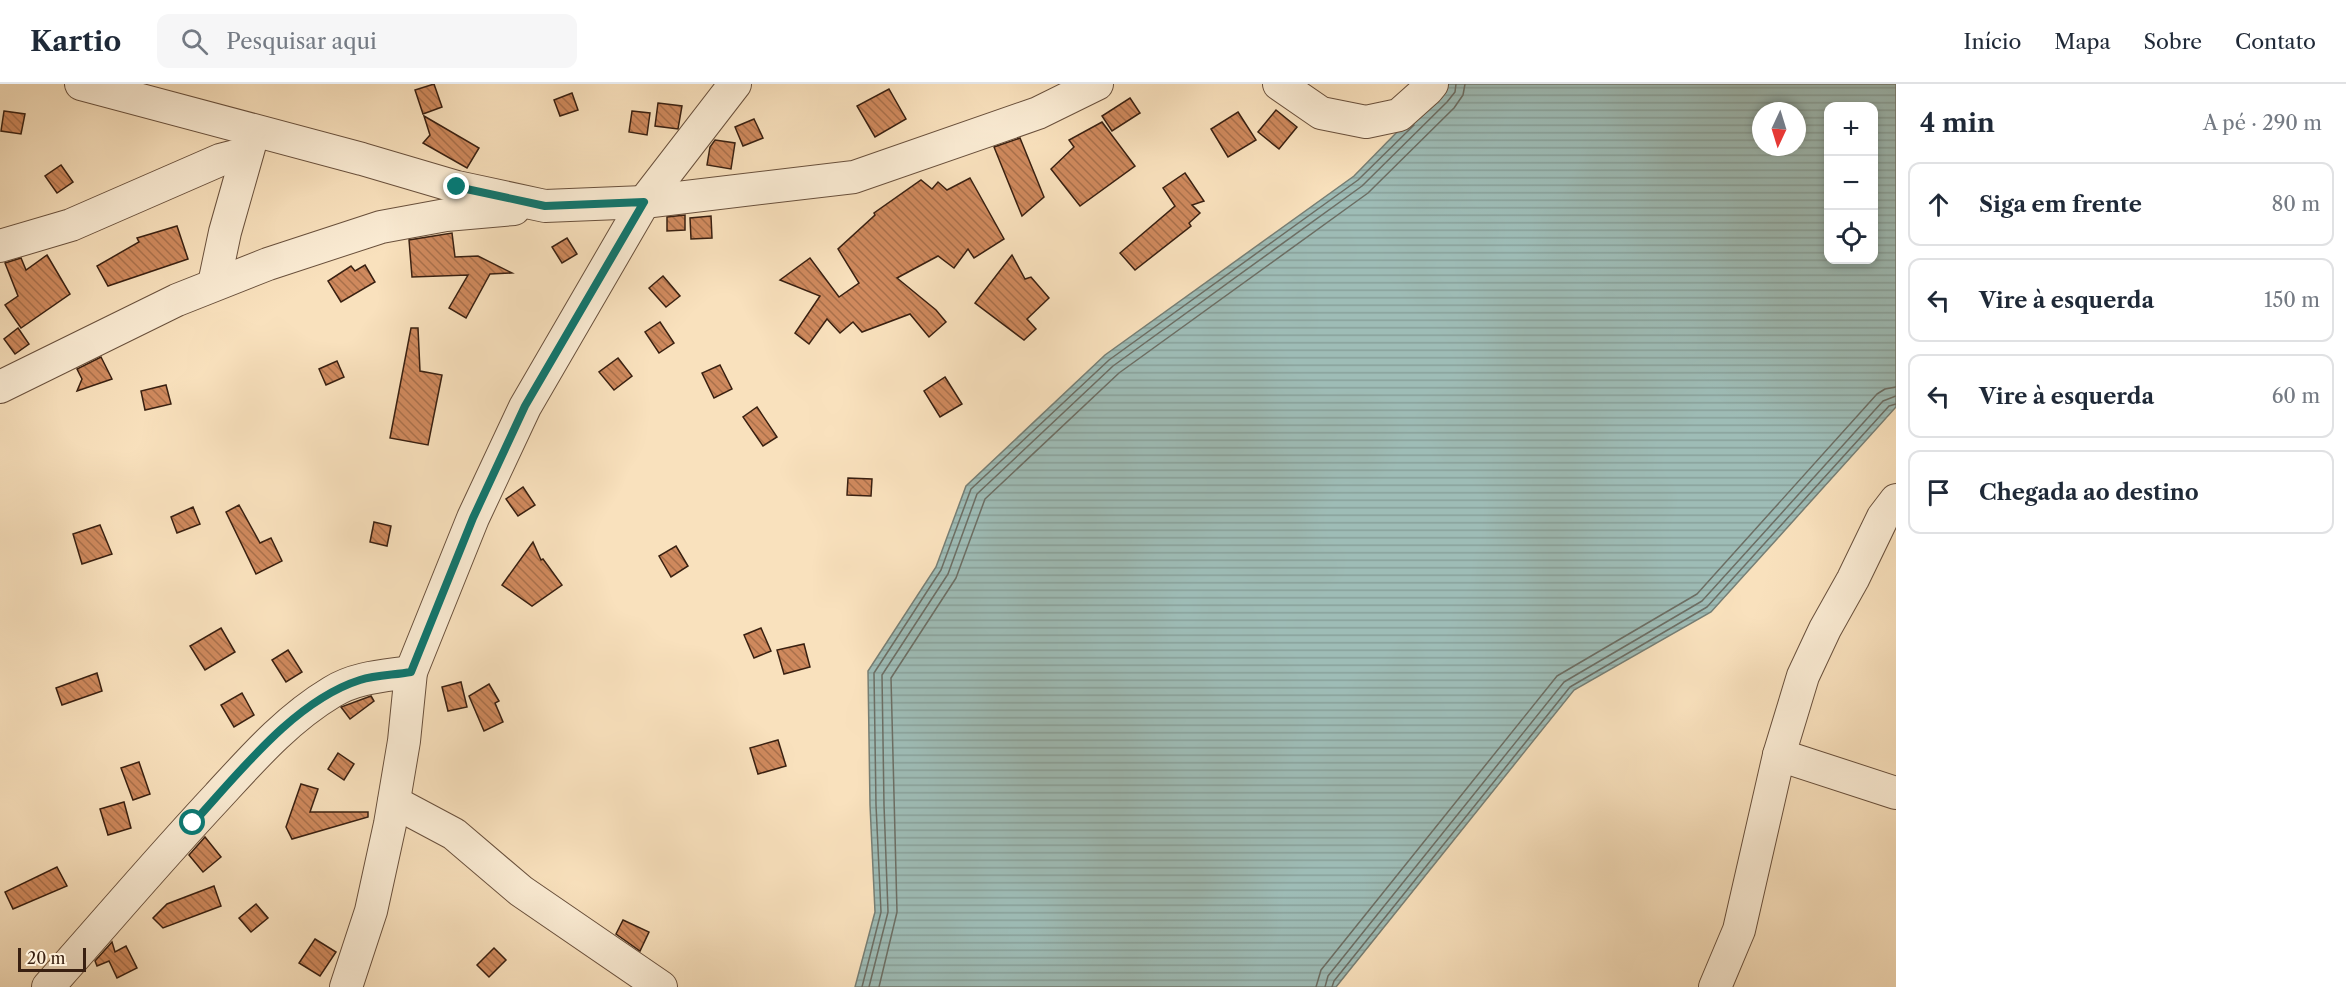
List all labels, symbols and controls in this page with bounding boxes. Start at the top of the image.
search box [157,14,577,68]
text: Kartio [30,24,121,58]
icon: search [178,25,211,58]
text: Pesquisar aqui [226,28,377,55]
text: Início [1964,29,2021,54]
text: Mapa [2054,29,2111,54]
text: Sobre [2144,29,2202,54]
text: Contato [2235,29,2316,54]
north arrow [1752,102,1806,156]
map controls [1824,102,1878,264]
button: + [1824,102,1878,156]
text: 4 min [1920,107,1995,139]
text: A pé · 290 m [2203,111,2322,135]
button: − [1824,156,1878,210]
route end [443,173,469,199]
icon: ahead [1922,188,1955,221]
text: Siga em frente [1979,191,2142,218]
text: 80 m [2272,192,2320,216]
button: locate [1824,210,1878,264]
icon: left [1922,284,1955,317]
text: Vire à esquerda [1979,287,2154,314]
text: 150 m [2264,288,2320,312]
icon: left [1922,380,1955,413]
text: Vire à esquerda [1979,383,2154,410]
text: 60 m [2272,384,2320,408]
icon: arrive [1922,476,1955,509]
text: Chegada ao destino [1979,479,2199,506]
route start [179,809,205,835]
scale bar [18,945,86,972]
text: 20 m [27,948,66,968]

